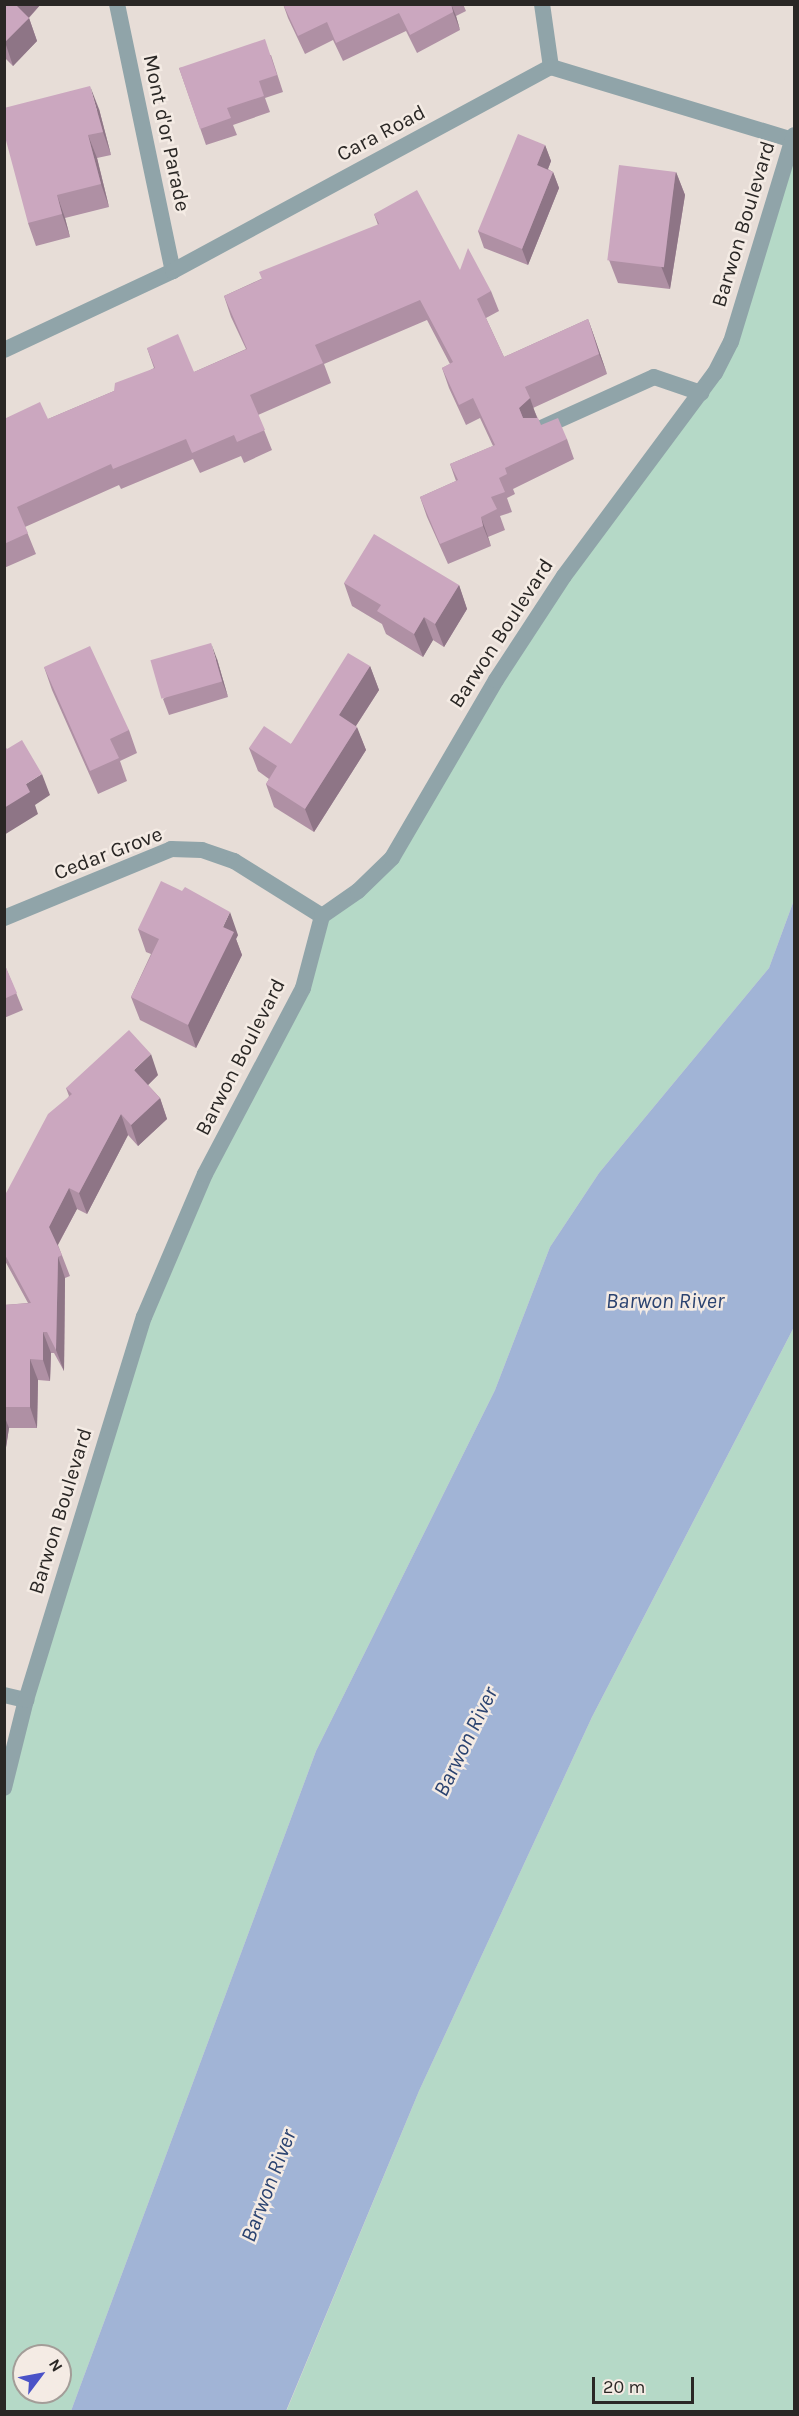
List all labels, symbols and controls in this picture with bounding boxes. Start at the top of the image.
street label: Mont d'or Parade [138,52,196,214]
street label: Cara Road [332,99,430,167]
street label: Barwon Boulevard [706,138,780,310]
street label: Barwon Boulevard [443,554,559,712]
street label: Cedar Grove [50,821,166,885]
street label: Barwon Boulevard [190,974,290,1140]
water label: Barwon River [606,1289,724,1315]
street label: Barwon Boulevard [23,1425,97,1597]
water label: Barwon River [428,1683,504,1801]
water label: Barwon River [235,2126,303,2246]
north arrow [12,2344,72,2404]
text: N [45,2355,67,2375]
scale bar [595,2365,697,2403]
text: 20 m [603,2376,645,2398]

